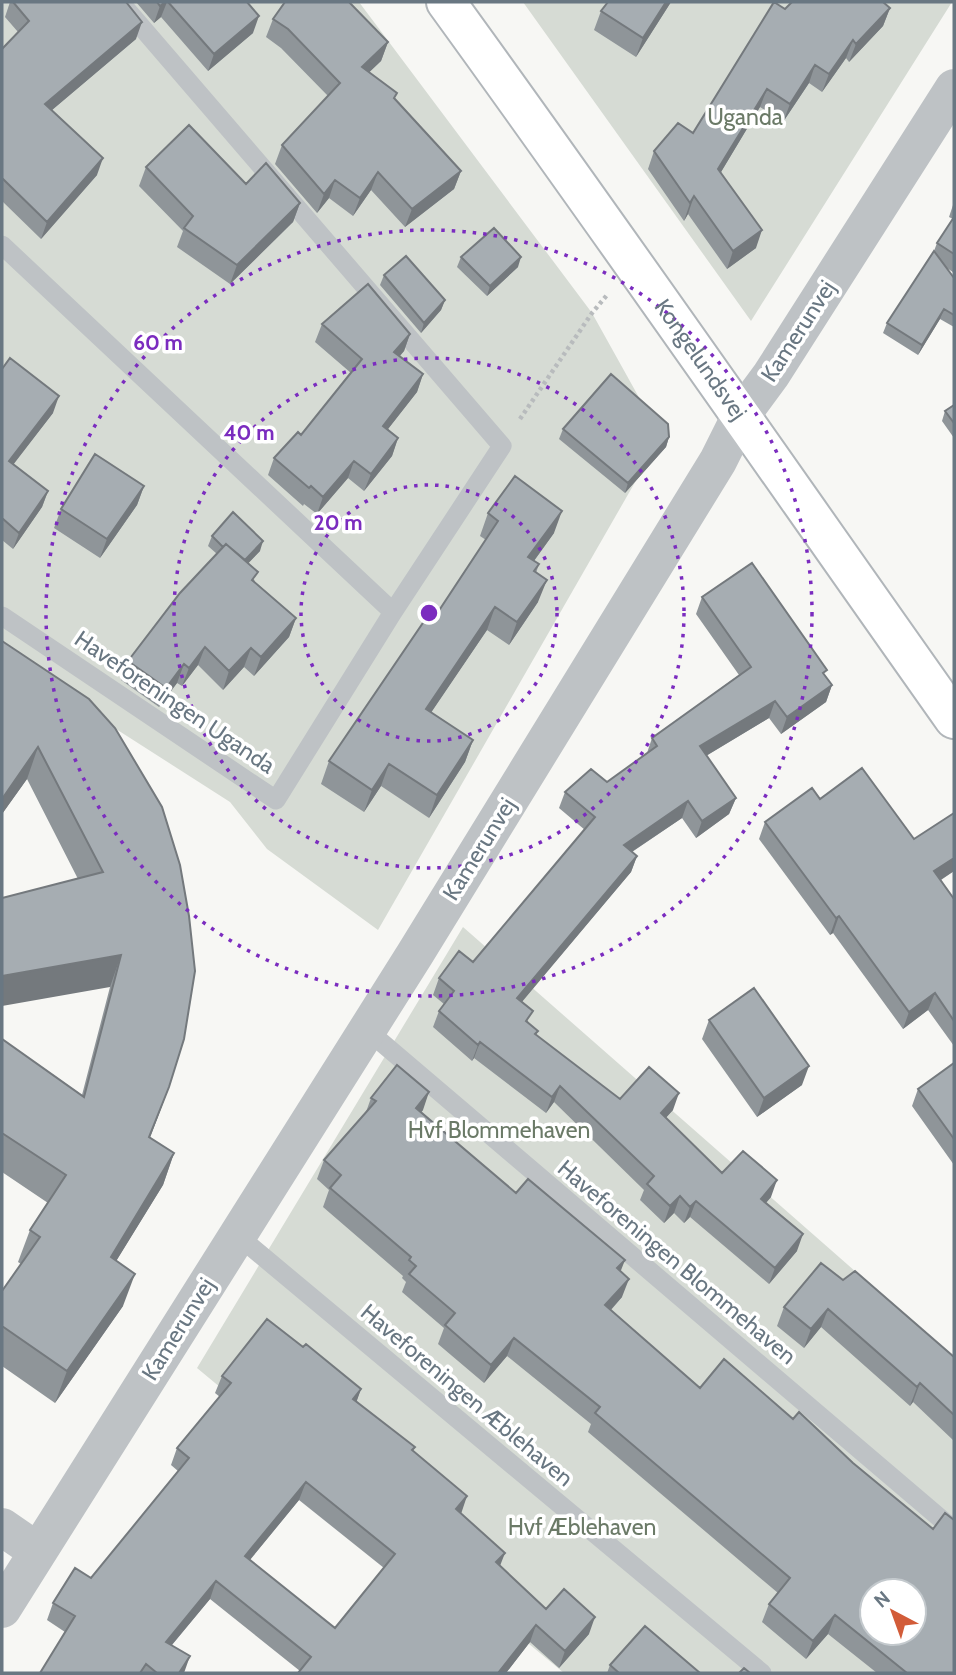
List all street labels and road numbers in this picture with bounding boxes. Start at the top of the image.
street label: Kamerunvej [755,275,841,387]
street label: Kongelundsvej [649,294,753,425]
street label: Haveforeningen Uganda [69,625,281,779]
street label: Kamerunvej [436,793,522,905]
street label: Haveforeningen Blommehaven [552,1154,802,1370]
street label: Kamerunvej [135,1273,221,1385]
street label: Haveforeningen Æblehaven [355,1298,579,1492]

